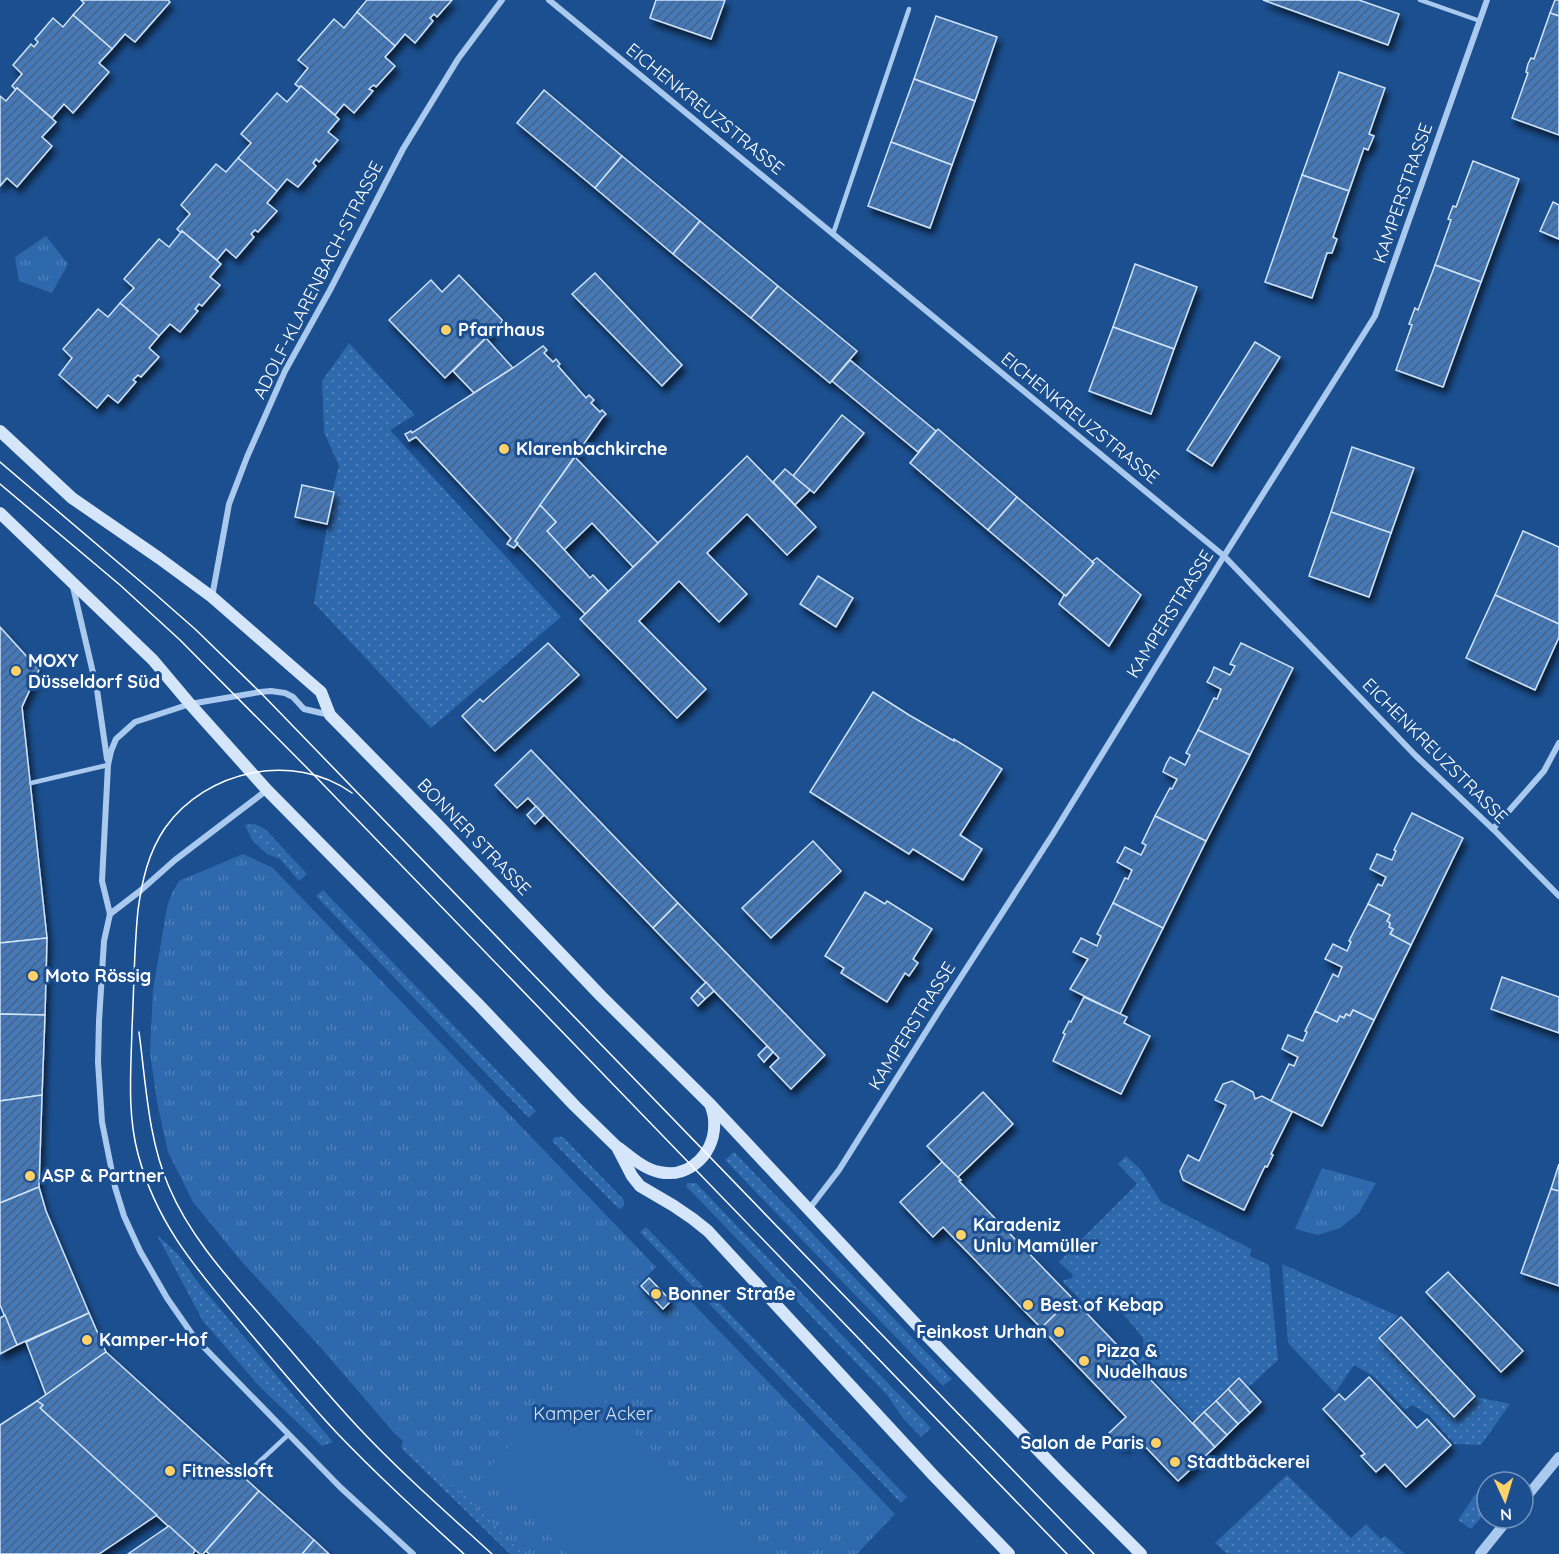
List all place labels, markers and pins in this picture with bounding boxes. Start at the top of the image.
place label: Pfarrhaus [458,318,545,341]
marker: Pfarrhaus [439,323,453,337]
place label: Klarenbachkirche [516,437,668,460]
marker: Klarenbachkirche [497,442,511,456]
place label: MOXY Düsseldorf Süd [28,649,160,693]
marker: MOXY Düsseldorf Süd [9,664,23,678]
place label: Moto Rössig [45,964,151,987]
marker: Moto Rössig [26,969,40,983]
place label: ASP & Partner [42,1164,165,1187]
marker: ASP & Partner [23,1169,37,1183]
place label: Karadeniz Unlu Mamüller [973,1213,1098,1257]
marker: Karadeniz Unlu Mamüller [954,1228,968,1242]
place label: Bonner Straße [668,1282,796,1305]
marker: Bonner Straße [649,1287,663,1301]
place label: Best of Kebap [1040,1293,1164,1316]
marker: Best of Kebap [1021,1298,1035,1312]
place label: Feinkost Urhan [916,1320,1047,1343]
marker: Feinkost Urhan [1052,1325,1066,1339]
place label: Kamper-Hof [99,1328,208,1351]
marker: Kamper-Hof [80,1333,94,1347]
place label: Pizza & Nudelhaus [1096,1339,1188,1383]
marker: Pizza & Nudelhaus [1077,1354,1091,1368]
place label: Salon de Paris [1021,1431,1144,1454]
marker: Salon de Paris [1149,1436,1163,1450]
place label: Stadtbäckerei [1187,1450,1310,1473]
marker: Stadtbäckerei [1168,1455,1182,1469]
place label: Fitnessloft [182,1459,274,1482]
marker: Fitnessloft [163,1464,177,1478]

